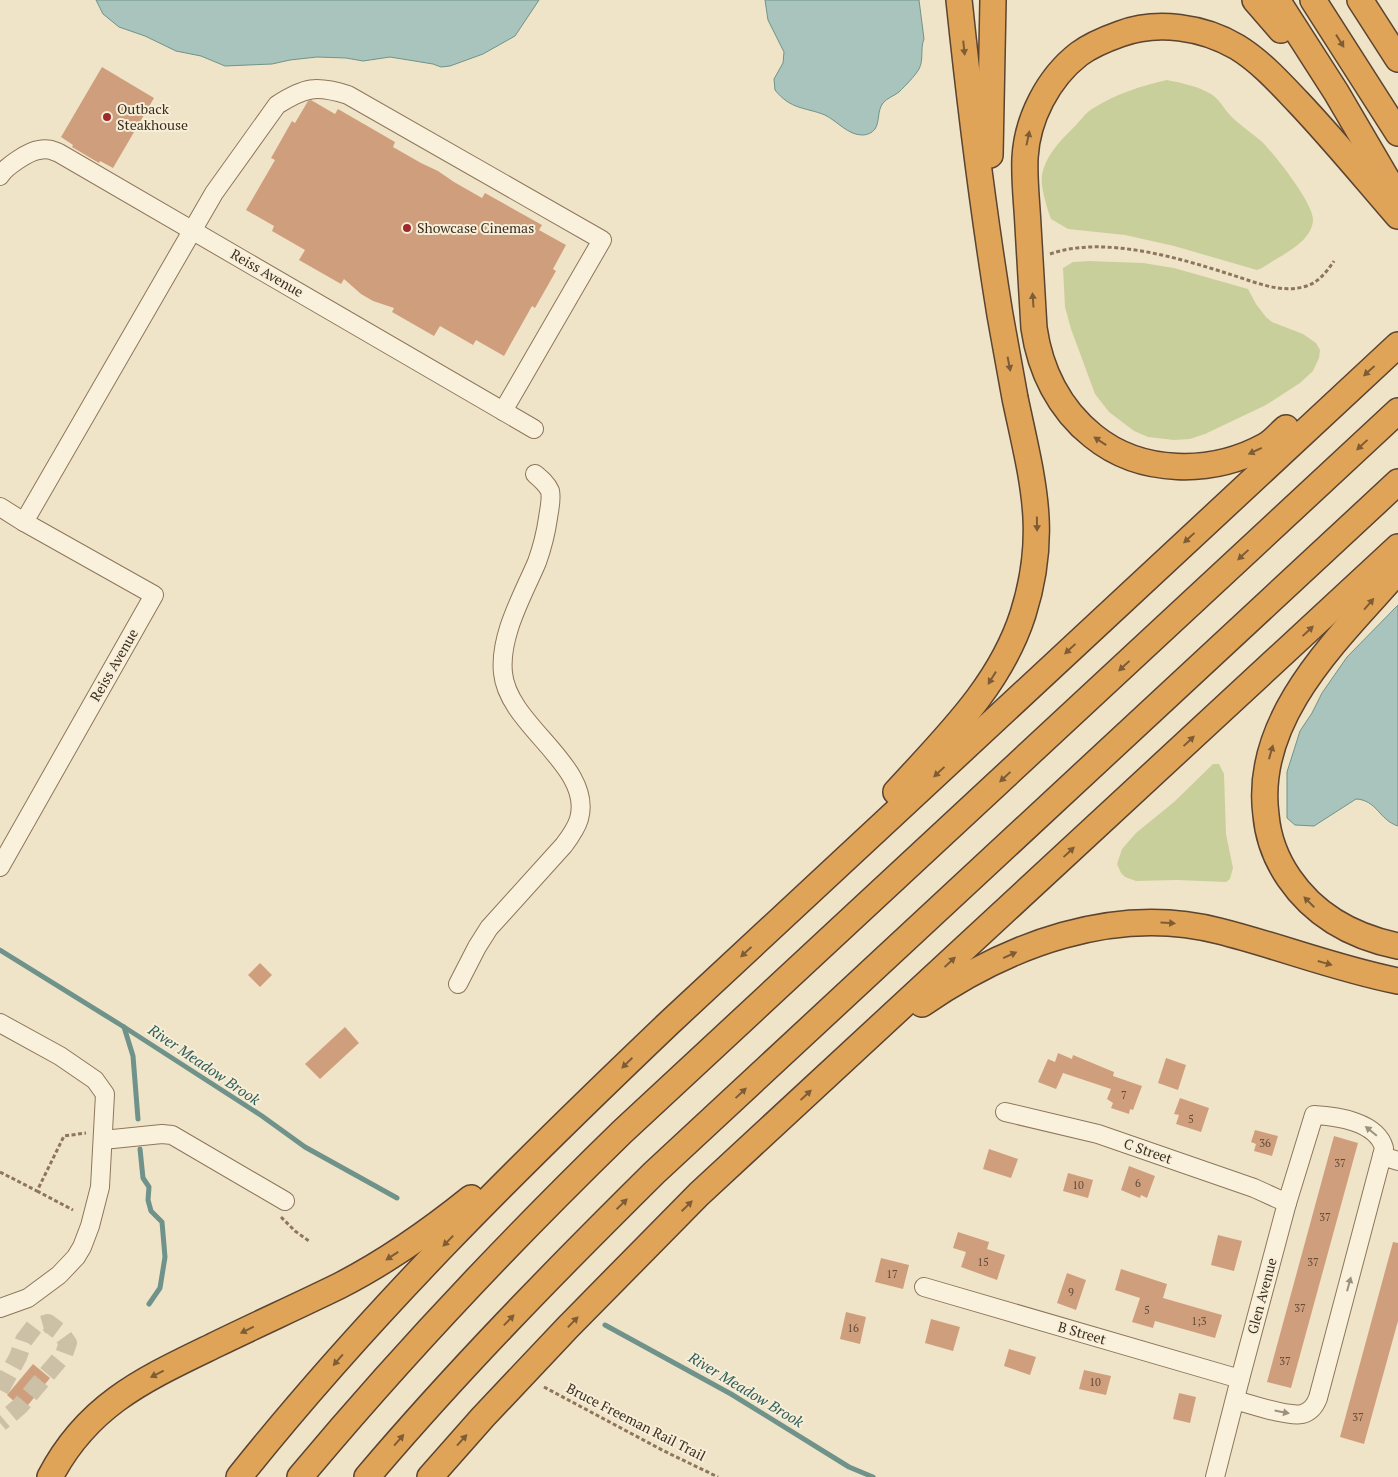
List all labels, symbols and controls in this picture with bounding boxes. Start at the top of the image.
one-way arrow [1335,34,1345,47]
one-way arrow [960,41,968,57]
place label: Outback Steakhouse [117,99,188,134]
marker: Outback Steakhouse [101,111,113,123]
one-way arrow [1024,131,1032,146]
place label: Showcase Cinemas [417,218,534,237]
marker: Showcase Cinemas [401,222,413,234]
street label: Reiss Avenue [227,244,307,301]
one-way arrow [1028,292,1036,308]
one-way arrow [1005,357,1013,372]
one-way arrow [1363,365,1375,377]
one-way arrow [1093,436,1107,446]
one-way arrow [1357,439,1369,451]
one-way arrow [1248,447,1262,455]
one-way arrow [1033,516,1041,532]
one-way arrow [1183,532,1195,544]
one-way arrow [1238,549,1250,561]
one-way arrow [1363,598,1375,610]
street label: Reiss Avenue [85,625,142,705]
one-way arrow [1301,625,1313,637]
one-way arrow [1065,643,1077,655]
one-way arrow [1119,660,1131,672]
one-way arrow [988,671,997,685]
one-way arrow [1182,735,1194,747]
one-way arrow [1267,745,1275,760]
one-way arrow [933,766,945,778]
one-way arrow [999,771,1012,782]
one-way arrow [1063,846,1075,858]
one-way arrow [1303,896,1315,908]
one-way arrow [1160,919,1176,927]
one-way arrow [740,946,752,958]
one-way arrow [1003,951,1017,959]
one-way arrow [944,956,956,968]
one-way arrow [1317,959,1332,967]
water label: River Meadow Brook [144,1019,265,1110]
one-way arrow [622,1057,634,1069]
one-way arrow [734,1087,746,1099]
house number: 7 [1121,1088,1127,1102]
one-way arrow [800,1090,813,1101]
house number: 5 [1188,1112,1194,1126]
one-way arrow [1365,1125,1378,1136]
street label: C Street [1122,1133,1176,1168]
house number: 36 [1259,1136,1271,1150]
house number: 37 [1334,1156,1346,1170]
house number: 6 [1135,1176,1141,1190]
house number: 10 [1072,1178,1084,1192]
one-way arrow [616,1198,628,1210]
one-way arrow [681,1200,693,1212]
house number: 37 [1319,1210,1331,1224]
one-way arrow [442,1234,454,1246]
one-way arrow [385,1251,398,1260]
house number: 15 [977,1255,989,1269]
house number: 37 [1307,1255,1319,1269]
street label: Glen Avenue [1242,1256,1281,1336]
house number: 17 [886,1267,898,1281]
one-way arrow [1345,1276,1353,1291]
house number: 9 [1068,1285,1074,1299]
house number: 37 [1294,1301,1306,1315]
house number: 5 [1144,1303,1150,1317]
house number: 1;3 [1191,1314,1207,1328]
one-way arrow [503,1315,515,1327]
one-way arrow [567,1316,579,1328]
street label: B Street [1056,1317,1109,1349]
house number: 16 [847,1321,859,1335]
one-way arrow [240,1326,254,1334]
water label: River Meadow Brook [684,1346,808,1432]
one-way arrow [332,1354,344,1366]
house number: 37 [1279,1354,1291,1368]
one-way arrow [150,1370,164,1378]
house number: 10 [1089,1375,1101,1389]
street label: Bruce Freeman Rail Trail [563,1378,709,1465]
one-way arrow [1274,1408,1290,1416]
house number: 37 [1352,1410,1364,1424]
one-way arrow [393,1434,404,1446]
one-way arrow [456,1435,468,1447]

